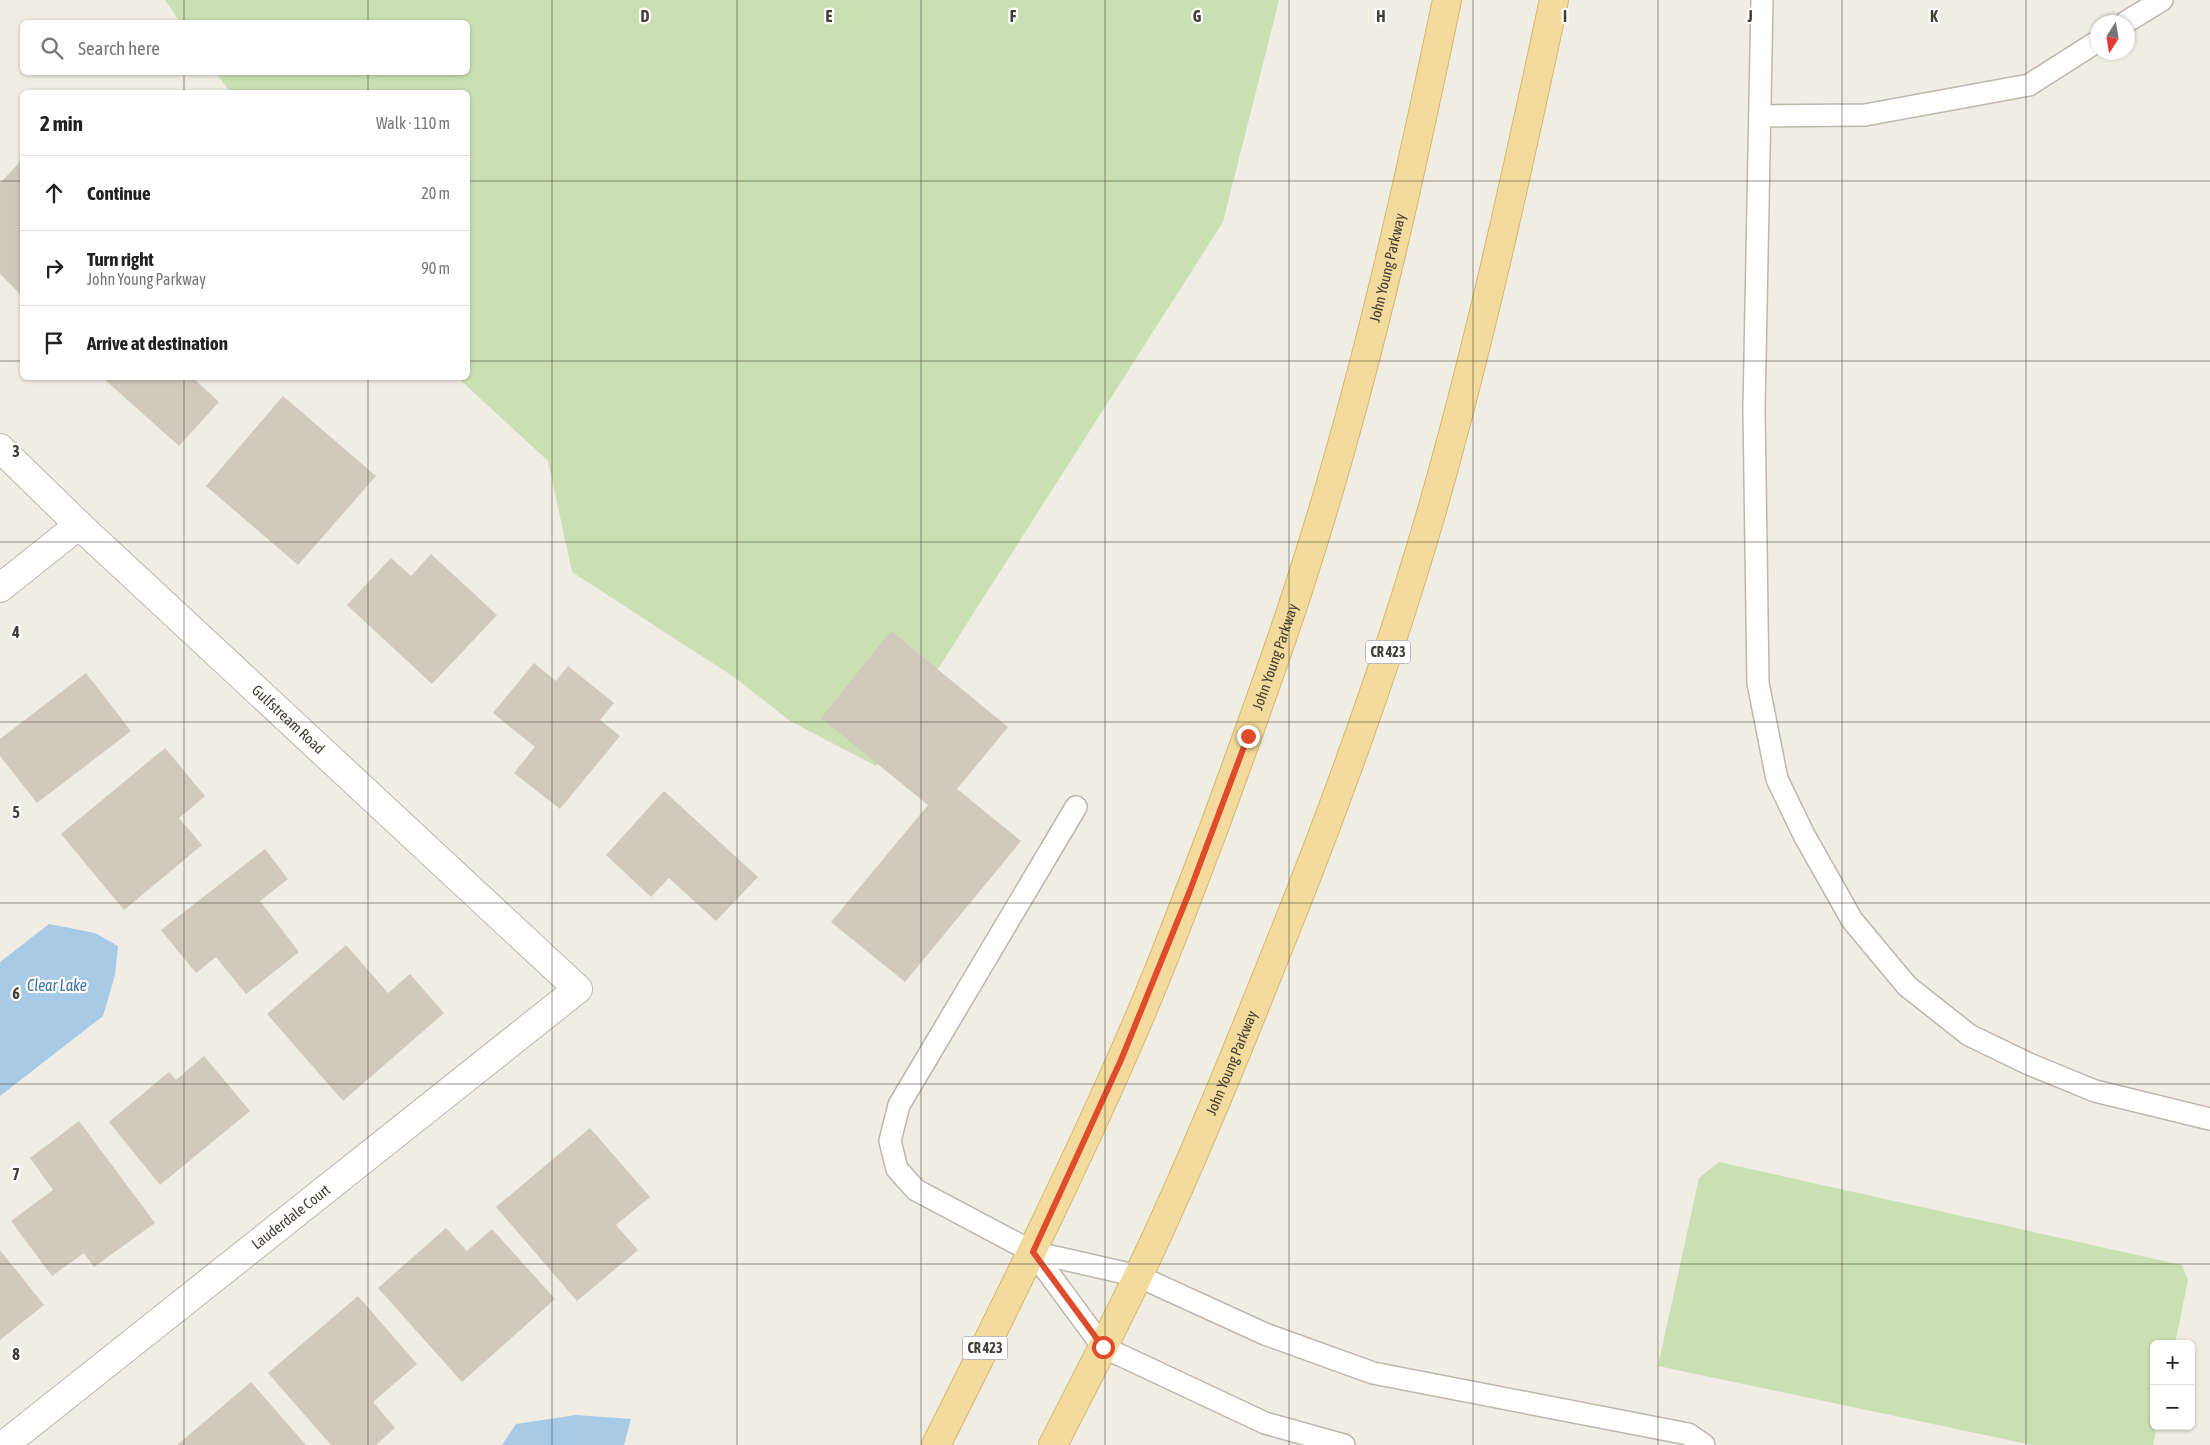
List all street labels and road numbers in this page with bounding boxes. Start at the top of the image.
street label: John Young Parkway [1366,212,1408,324]
street label: John Young Parkway [1249,601,1301,712]
road number: CR 423 [1366,640,1410,664]
street label: Gulfstream Road [249,681,328,757]
street label: John Young Parkway [1202,1008,1260,1118]
street label: Lauderdale Court [248,1181,333,1252]
road number: CR 423 [962,1336,1008,1360]

